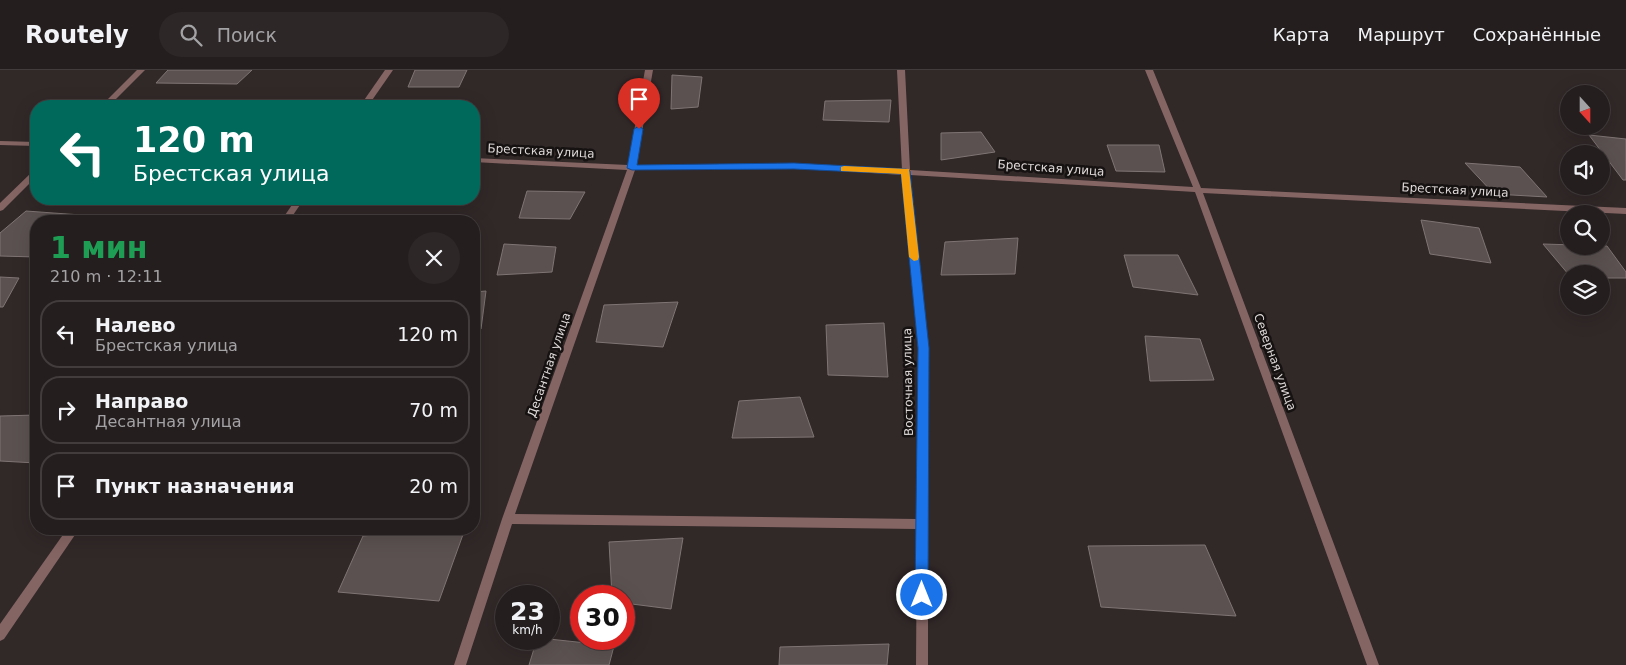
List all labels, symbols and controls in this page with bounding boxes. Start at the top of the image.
search box [159,12,509,57]
text: Routely [25,21,129,49]
icon: search [177,21,205,49]
text: Поиск [217,24,277,46]
text: Карта [1273,24,1330,45]
text: Маршрут [1358,24,1445,45]
text: Сохранённые [1473,24,1601,45]
pin [618,78,660,129]
icon: arrive [625,85,653,113]
north arrow [1560,85,1610,135]
map controls [1560,85,1610,315]
icon: left [50,120,115,185]
text: 120 m [133,120,255,160]
street label: Брестская улица [487,141,595,161]
button: sound [1560,145,1610,195]
street label: Брестская улица [997,157,1105,179]
text: Брестская улица [133,161,329,186]
street label: Брестская улица [1401,180,1509,200]
button: search [1560,205,1610,255]
text: 1 мин [50,230,148,265]
button: close [408,232,460,284]
button: layers [1560,265,1610,315]
text: 210 m · 12:11 [50,267,163,286]
street label: Десантная улица [524,311,574,419]
street label: Северная улица [1251,312,1299,412]
text: Налево [95,314,176,336]
icon: left [52,320,80,348]
text: 120 m [397,323,458,345]
street label: Восточная улица [900,328,916,436]
text: Брестская улица [95,336,238,355]
text: Направо [95,390,188,412]
icon: right [52,396,80,424]
text: 70 m [409,399,458,421]
text: Десантная улица [95,412,242,431]
icon: arrive [52,472,80,500]
text: Пункт назначения [95,475,294,497]
text: 20 m [409,475,458,497]
position arrow [895,568,947,620]
speed limit sign: 30 [570,585,635,650]
text: 23 [510,597,545,626]
text: km/h [512,623,543,637]

